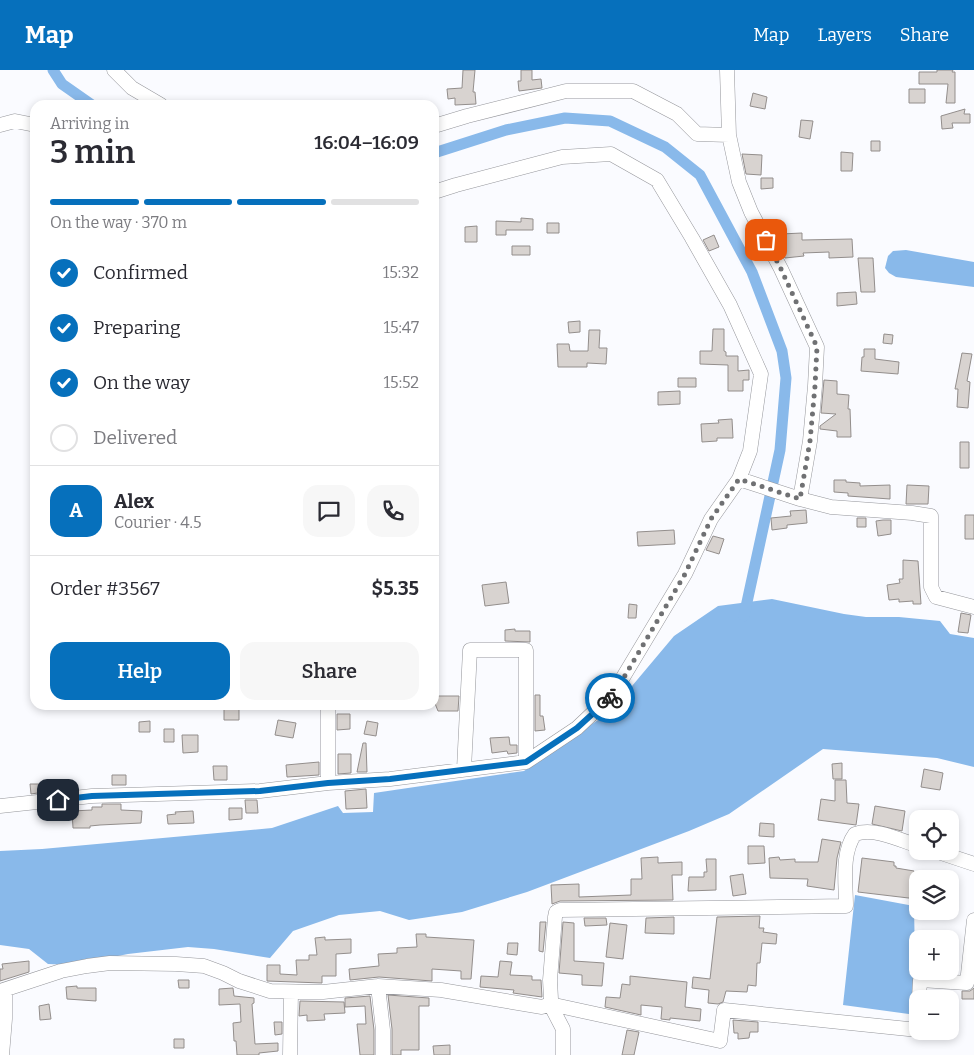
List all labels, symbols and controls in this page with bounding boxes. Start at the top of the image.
text: Map [25,21,74,49]
text: Map [753,24,789,46]
text: Layers [817,24,872,46]
text: Share [900,24,949,46]
text: Arriving in [50,114,129,133]
text: 16:04–16:09 [314,131,419,154]
text: 3 min [50,133,135,171]
text: On the way · 370 m [50,213,187,232]
pin [745,219,787,261]
icon: bag [752,226,780,254]
icon: check [50,259,78,287]
text: Confirmed [93,261,188,284]
text: 15:32 [383,263,419,282]
icon: check [50,314,78,342]
text: Preparing [93,316,181,339]
text: 15:47 [383,318,419,337]
icon: check [50,369,78,397]
text: On the way [93,371,190,394]
text: 15:52 [384,373,419,392]
text: Delivered [93,426,177,449]
button: chat [303,485,355,537]
button: phone [367,485,419,537]
text: Alex [114,490,154,513]
text: A [69,499,83,522]
text: Courier · 4.5 [114,513,202,532]
text: Order #3567 [50,577,160,600]
text: $5.35 [372,577,419,600]
button: Help [50,642,230,700]
button: Share [240,642,419,700]
courier [585,673,635,723]
icon: bike [596,684,624,712]
pin [37,779,79,821]
icon: home [44,786,72,814]
map controls [909,810,959,1040]
button: locate [909,810,959,860]
button: layers [909,870,959,920]
button: + [909,930,959,980]
button: − [909,990,959,1040]

